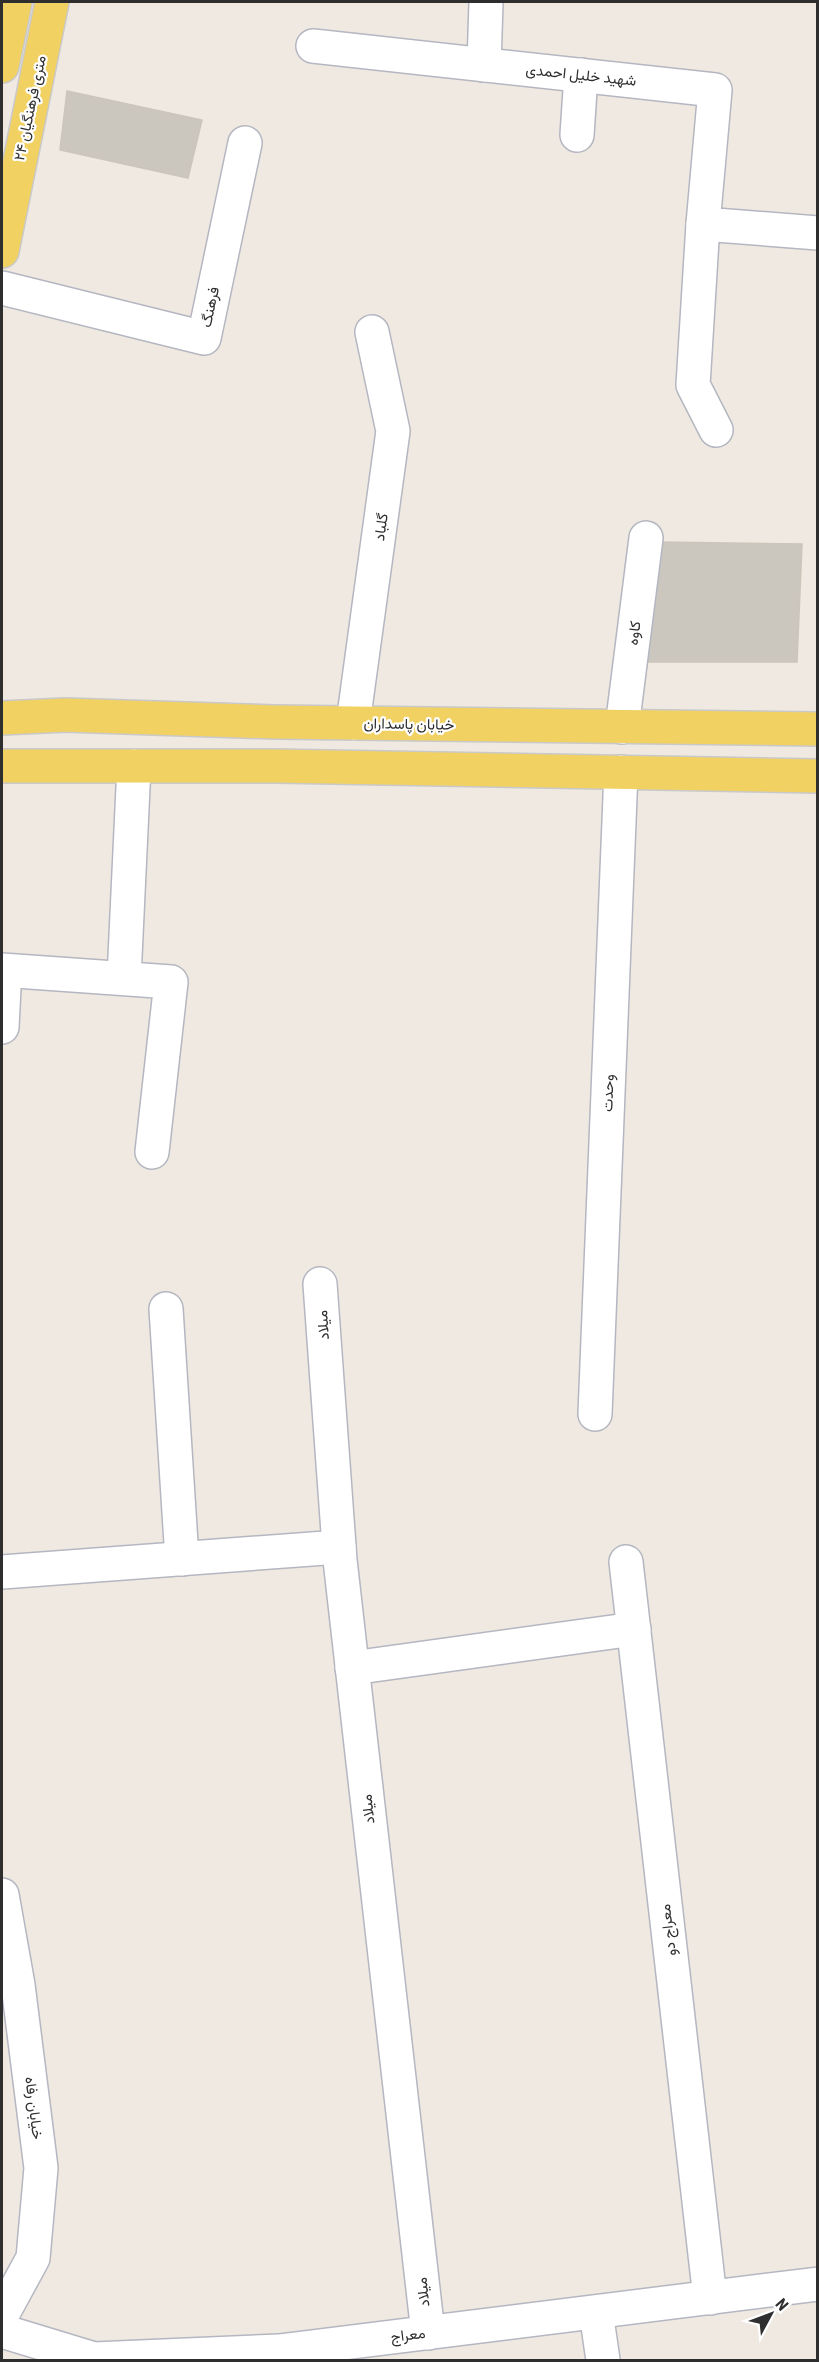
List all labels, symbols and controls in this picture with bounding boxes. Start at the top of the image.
street label: ۲۴ متری فرهنگیان [10,54,51,163]
street label: شهید خلیل احمدی [525,60,637,91]
street label: فرهنگ [197,285,223,329]
street label: گلباد [370,512,392,542]
street label: کاوه [624,620,644,646]
street label: خیابان پاسداران [363,714,455,735]
street label: وحدت [598,1074,618,1112]
street label: میلاد [313,1310,333,1340]
street label: میلاد [357,1793,379,1825]
street label: معراج دو [656,1903,682,1957]
street label: خیابان رفاه [21,2076,47,2140]
street label: میلاد [412,2276,434,2308]
north arrow [741,2284,801,2344]
text: N [772,2295,792,2314]
street label: معراج [390,2324,427,2348]

